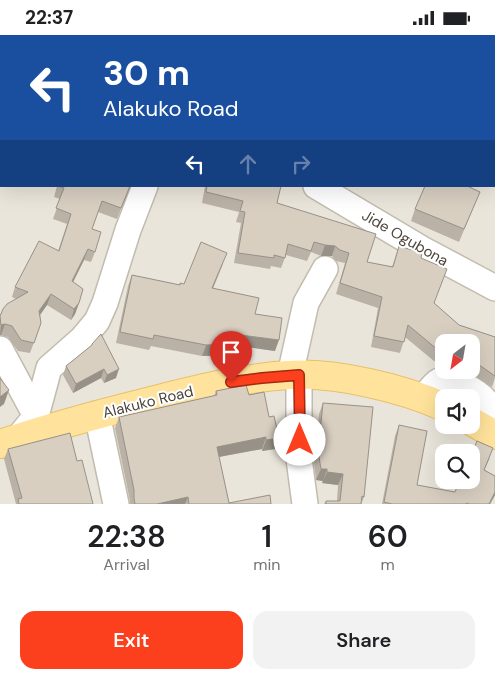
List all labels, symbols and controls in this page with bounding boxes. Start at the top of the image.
text: 22:37 [25,5,73,30]
text: 30 m [103,50,190,96]
icon: left [20,55,85,120]
text: Alakuko Road [103,94,239,123]
icon: left [181,150,209,178]
icon: ahead [234,150,262,178]
icon: right [287,150,315,178]
street label: Jide Ogubona [358,205,452,271]
pin [210,331,252,382]
north arrow [435,334,480,379]
map controls [435,334,480,489]
icon: arrive [217,338,245,366]
street label: Alakuko Road [101,381,195,423]
button: sound [435,389,480,434]
position arrow [273,413,325,465]
button: search [435,444,480,489]
text: 22:38 [87,517,166,556]
text: 1 [262,517,272,556]
text: 60 [368,517,408,556]
text: Arrival [103,554,150,575]
text: min [253,554,280,575]
text: m [381,554,395,575]
button: Exit [20,611,243,669]
button: Share [253,611,475,669]

